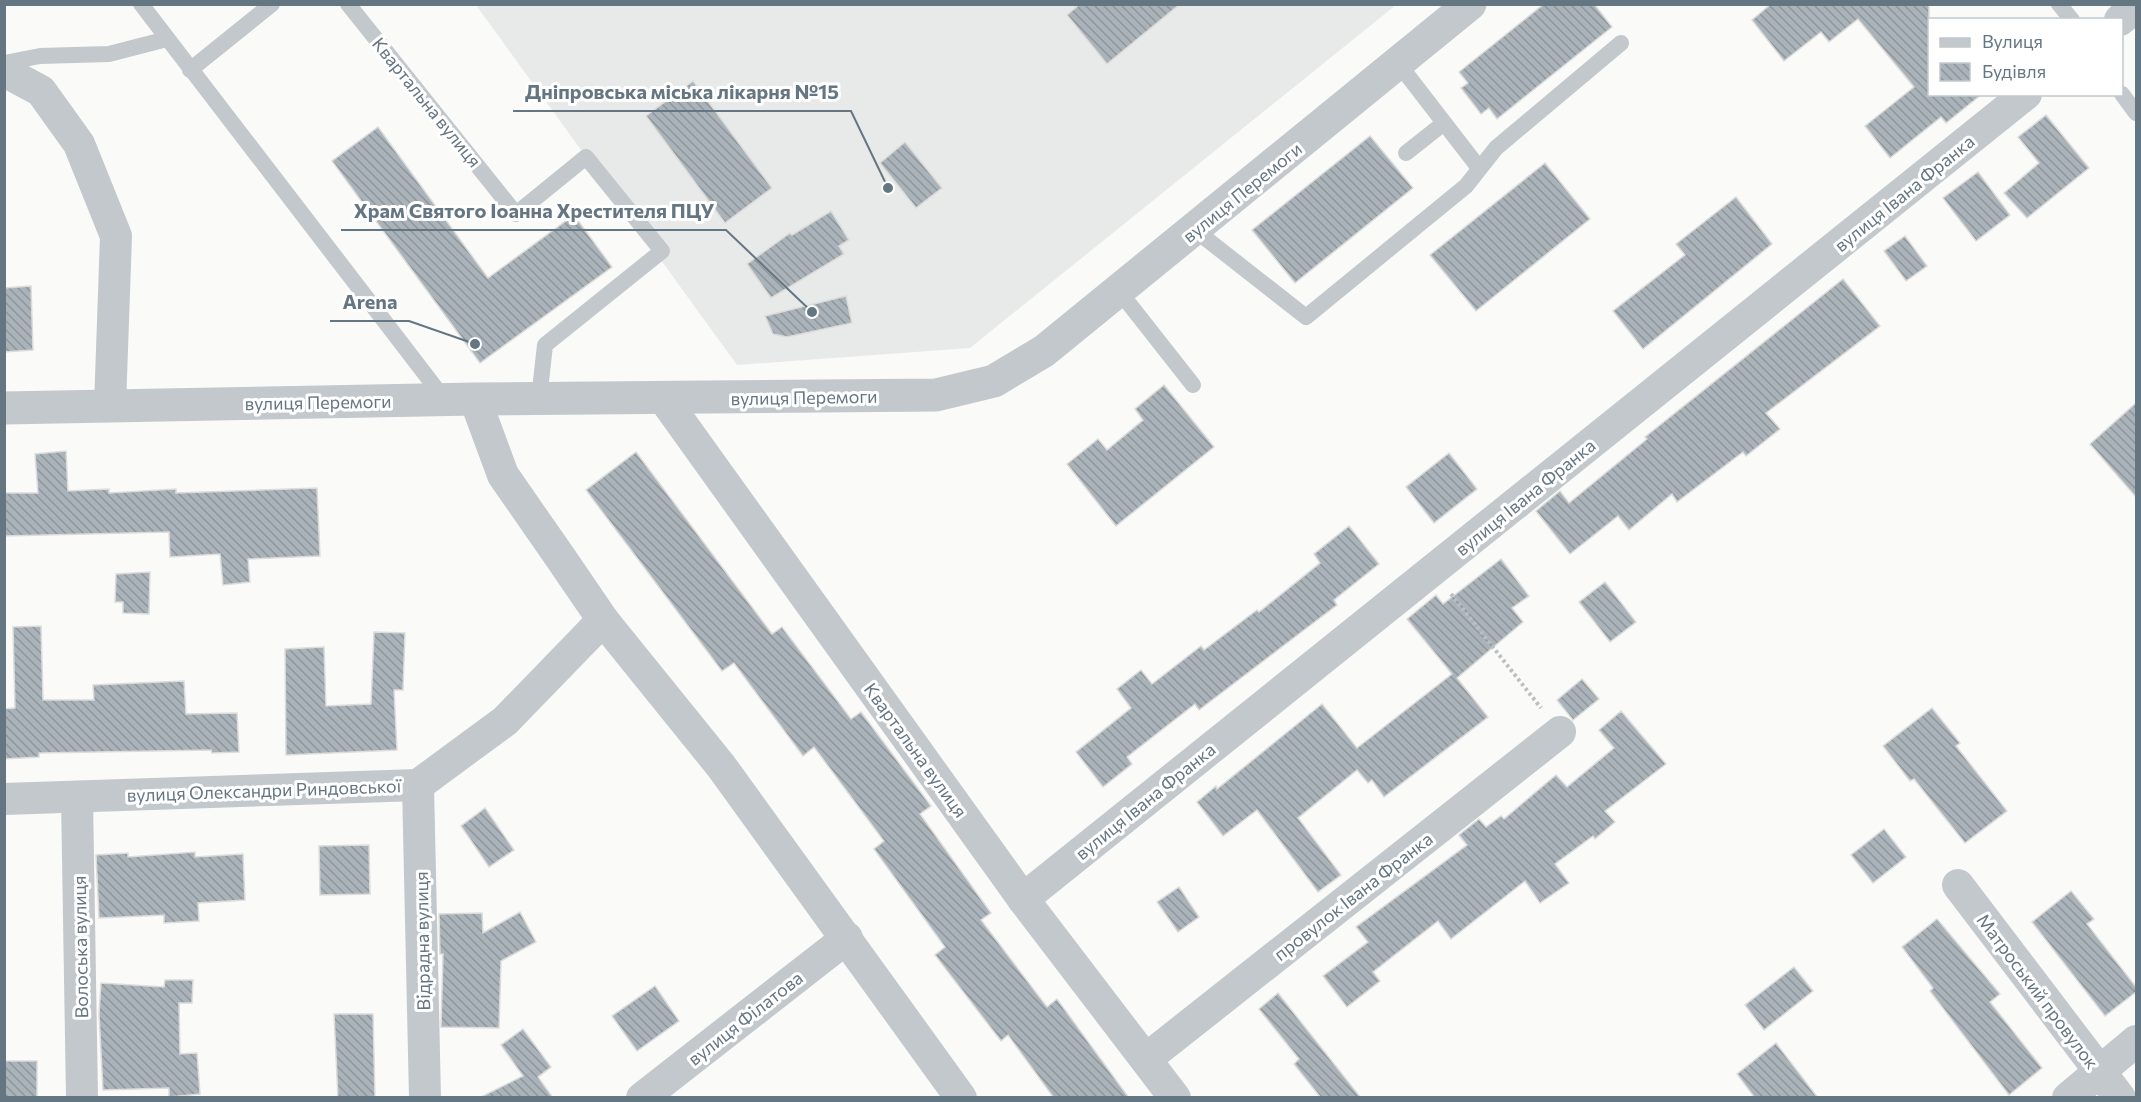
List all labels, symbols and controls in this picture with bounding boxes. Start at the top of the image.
legend [1928,18,2123,96]
text: Вулиця [1982,30,2043,52]
street label: Квартальна вулиця [368,33,486,171]
text: Будівля [1982,60,2046,82]
callout: Дніпровська міська лікарня №15 [513,73,851,111]
text: Дніпровська міська лікарня №15 [525,79,839,103]
street label: вулиця Івана Франка [1830,130,1978,256]
street label: вулиця Перемоги [1178,137,1306,247]
callout: Храм Святого Іоанна Хрестителя ПЦУ [341,192,726,230]
text: Храм Святого Іоанна Хрестителя ПЦУ [354,198,714,222]
callout: Arena [330,283,409,321]
text: Arena [343,289,397,313]
street label: вулиця Перемоги [730,385,878,409]
street label: вулиця Перемоги [244,390,392,414]
street label: вулиця Івана Франка [1451,434,1599,560]
street label: Квартальна вулиця [860,679,972,821]
street label: вулиця Івана Франка [1071,738,1219,864]
street label: вулиця Олександри Риндовської [126,774,402,806]
street label: провулок Івана Франка [1269,827,1437,965]
street label: Відрадна вулиця [410,871,434,1011]
street label: Волоська вулиця [68,875,92,1019]
street label: Матроський провулок [1972,909,2104,1073]
street label: вулиця Філатова [683,966,807,1070]

